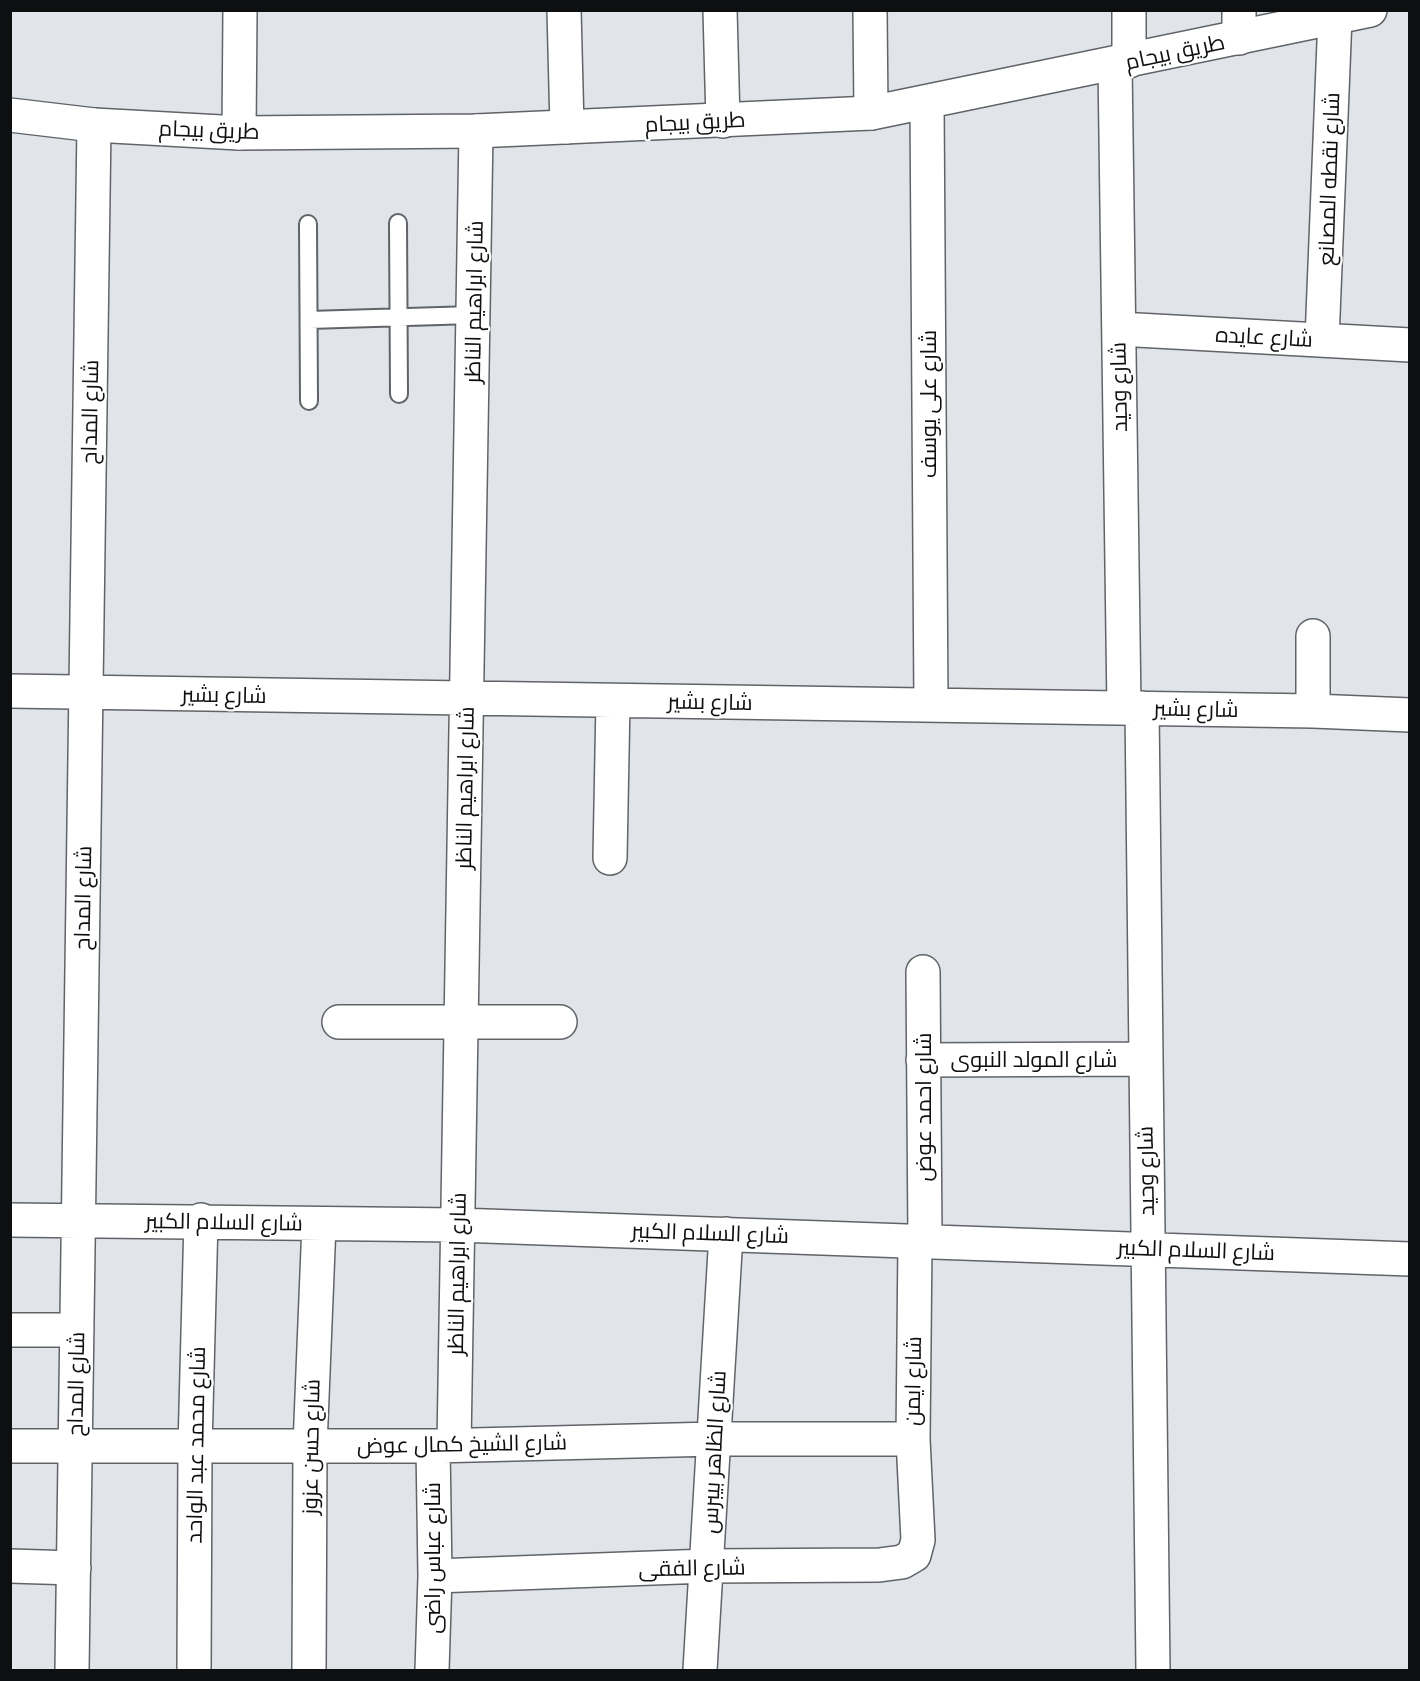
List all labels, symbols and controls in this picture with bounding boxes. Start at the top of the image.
street label: طريق بيجام [1123,29,1227,75]
street label: شارع نقطه المصانع [1313,92,1345,266]
street label: طريق بيجام [644,106,746,138]
street label: طريق بيجام [158,115,260,145]
street label: شارع ابراهيم الناظر [459,220,489,384]
street label: شارع عايده [1215,321,1313,353]
street label: شارع على يوسف [916,330,942,478]
street label: شارع وحيد [1105,342,1133,432]
street label: شارع المداح [76,359,104,465]
street label: شارع بشير [181,681,267,709]
street label: شارع بشير [667,688,753,716]
street label: شارع بشير [1153,695,1239,723]
street label: شارع ابراهيم الناظر [450,706,480,870]
street label: شارع المداح [69,845,97,951]
street label: شارع احمد عوض [911,1032,937,1182]
street label: شارع المولد النبوى [950,1047,1118,1073]
street label: شارع وحيد [1132,1126,1160,1216]
street label: شارع ابراهيم الناظر [442,1192,472,1356]
street label: شارع السلام الكبير [145,1207,303,1237]
street label: شارع السلام الكبير [631,1217,789,1249]
street label: شارع السلام الكبير [1117,1234,1275,1266]
street label: شارع المداح [62,1331,90,1437]
street label: شارع ايمن [899,1336,927,1426]
street label: شارع محمد عبد الواحد [181,1346,211,1544]
street label: شارع الظاهر بيبرس [697,1370,731,1534]
street label: شارع حسن عزوز [297,1379,325,1515]
street label: شارع الشيخ كمال عوض [357,1429,567,1459]
street label: شارع عباس راضى [420,1482,446,1634]
street label: شارع الفقى [638,1554,746,1582]

